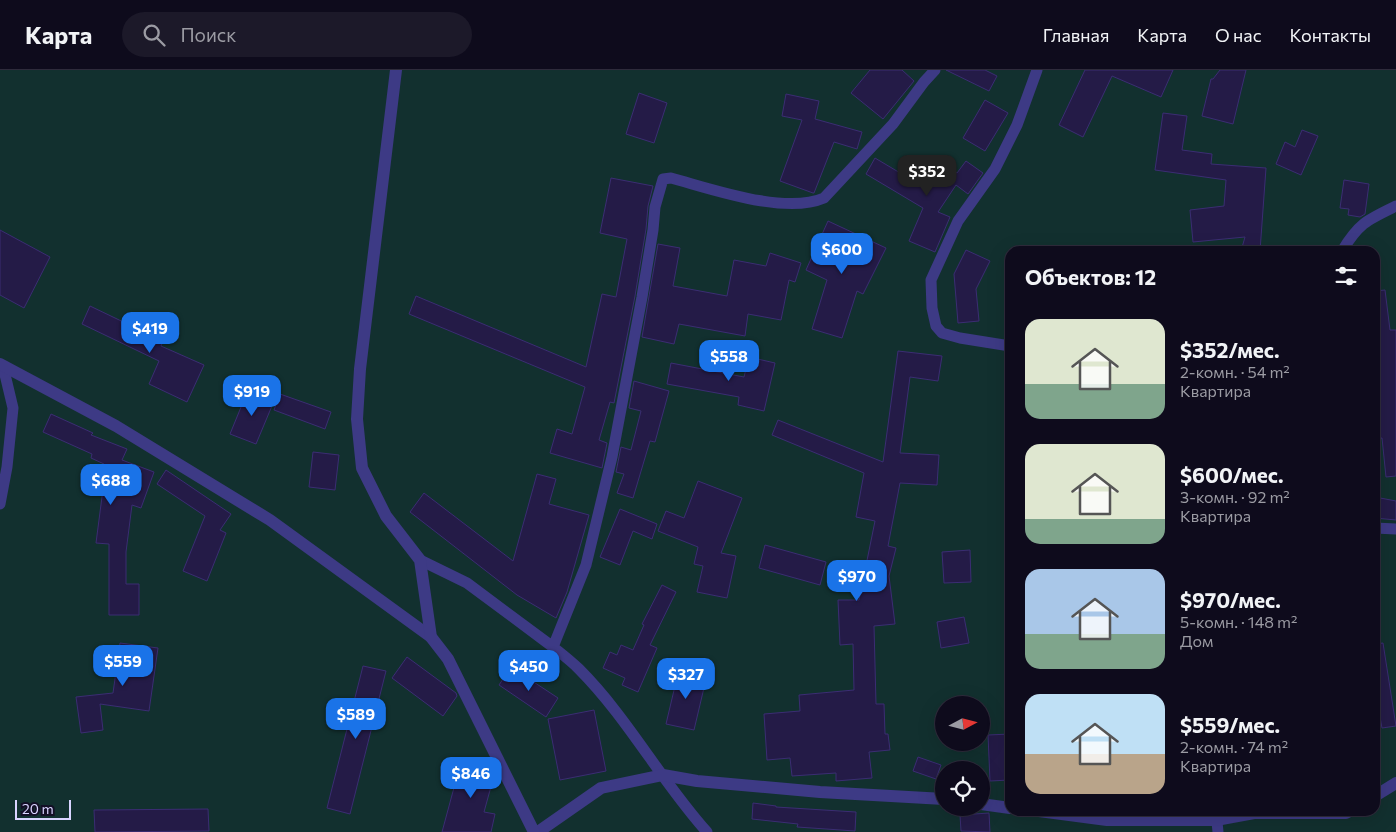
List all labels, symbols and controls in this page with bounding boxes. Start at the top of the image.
search box [122,12,472,57]
text: Карта [25,20,92,49]
icon: search [140,21,168,49]
text: Поиск [180,23,236,46]
text: Главная [1043,24,1109,46]
text: Карта [1137,24,1187,46]
text: О нас [1215,24,1262,46]
text: Контакты [1290,24,1371,46]
pin: $352 [897,154,957,197]
text: $352 [909,161,945,180]
pin: $600 [812,232,872,275]
text: $600 [822,239,862,258]
icon: filters [1332,262,1360,290]
text: Объектов: 12 [1025,264,1156,289]
pin: $419 [120,312,180,354]
text: $419 [132,318,168,337]
text: $352/мес. [1180,337,1280,362]
icon: home [1065,339,1125,399]
pin: $558 [699,340,759,382]
text: $558 [710,346,748,365]
text: 2-комн. · 54 m² [1180,362,1290,381]
pin: $919 [222,374,282,417]
text: $919 [234,381,270,400]
text: Квартира [1180,381,1251,400]
text: $600/мес. [1180,462,1284,487]
pin: $688 [81,464,141,506]
icon: home [1065,464,1125,524]
text: $688 [92,470,130,489]
text: 3-комн. · 92 m² [1180,487,1290,506]
text: Квартира [1180,506,1251,525]
pin: $970 [827,560,887,602]
text: $970 [838,566,876,585]
text: $970/мес. [1180,587,1281,612]
icon: home [1065,589,1125,649]
text: 5-комн. · 148 m² [1180,612,1297,631]
text: Дом [1180,631,1213,650]
pin: $559 [93,644,153,687]
pin: $450 [499,650,559,692]
text: $559 [104,651,142,670]
text: $450 [510,656,548,675]
pin: $327 [656,658,716,700]
text: $327 [668,664,704,683]
north arrow [935,696,990,751]
map controls [935,696,990,816]
pin: $589 [326,698,386,740]
text: $589 [337,704,375,723]
text: $559/мес. [1180,712,1280,737]
icon: home [1065,714,1125,774]
text: 2-комн. · 74 m² [1180,737,1288,756]
pin: $846 [441,756,501,799]
text: Квартира [1180,756,1251,775]
button: locate [935,761,990,816]
text: $846 [452,763,490,782]
scale bar [15,797,71,820]
text: 20 m [22,800,54,817]

